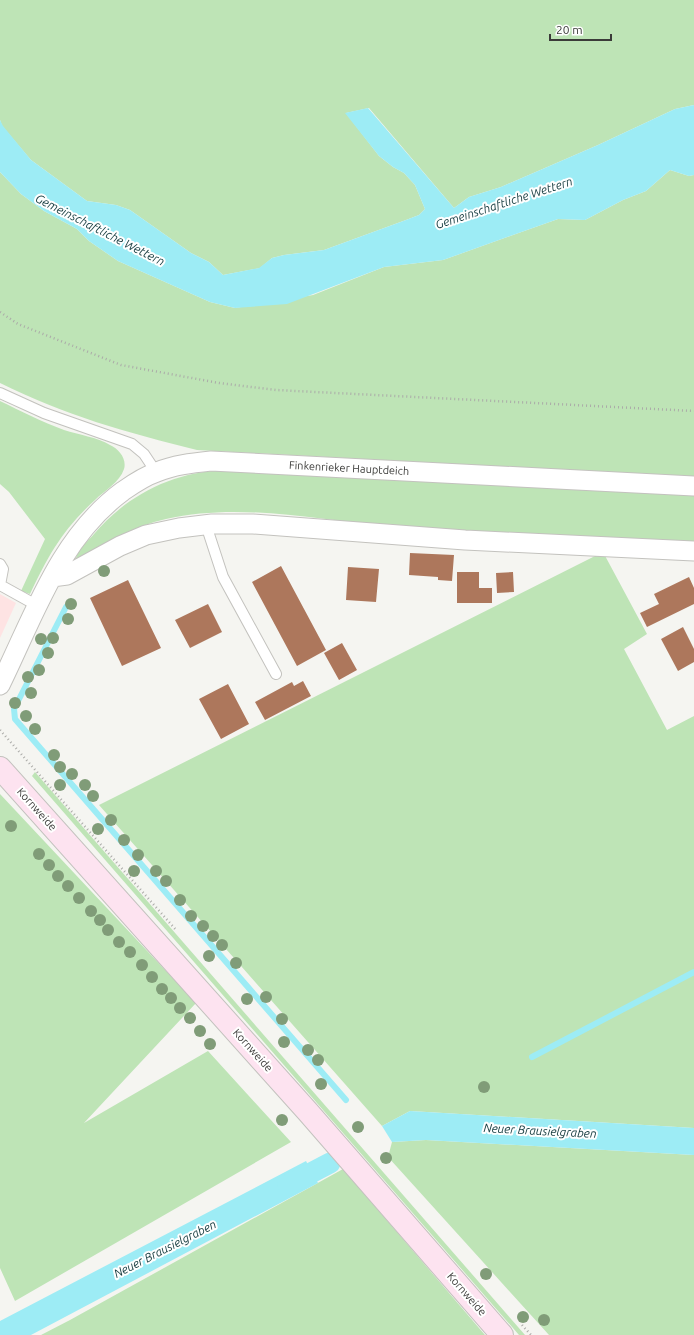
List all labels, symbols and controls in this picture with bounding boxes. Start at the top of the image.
scale bar [550,16,611,42]
text: 20 m [556,23,583,36]
water label: Gemeinschaftliche Wettern [434,174,574,231]
water label: Gemeinschaftliche Wettern [33,191,167,268]
street label: Finkenrieker Hauptdeich [289,459,409,477]
street label: Kornweide [15,785,59,833]
street label: Kornweide [231,1026,275,1074]
water label: Neuer Brausielgraben [483,1121,597,1140]
water label: Neuer Brausielgraben [111,1217,218,1280]
street label: Kornweide [445,1270,489,1318]

